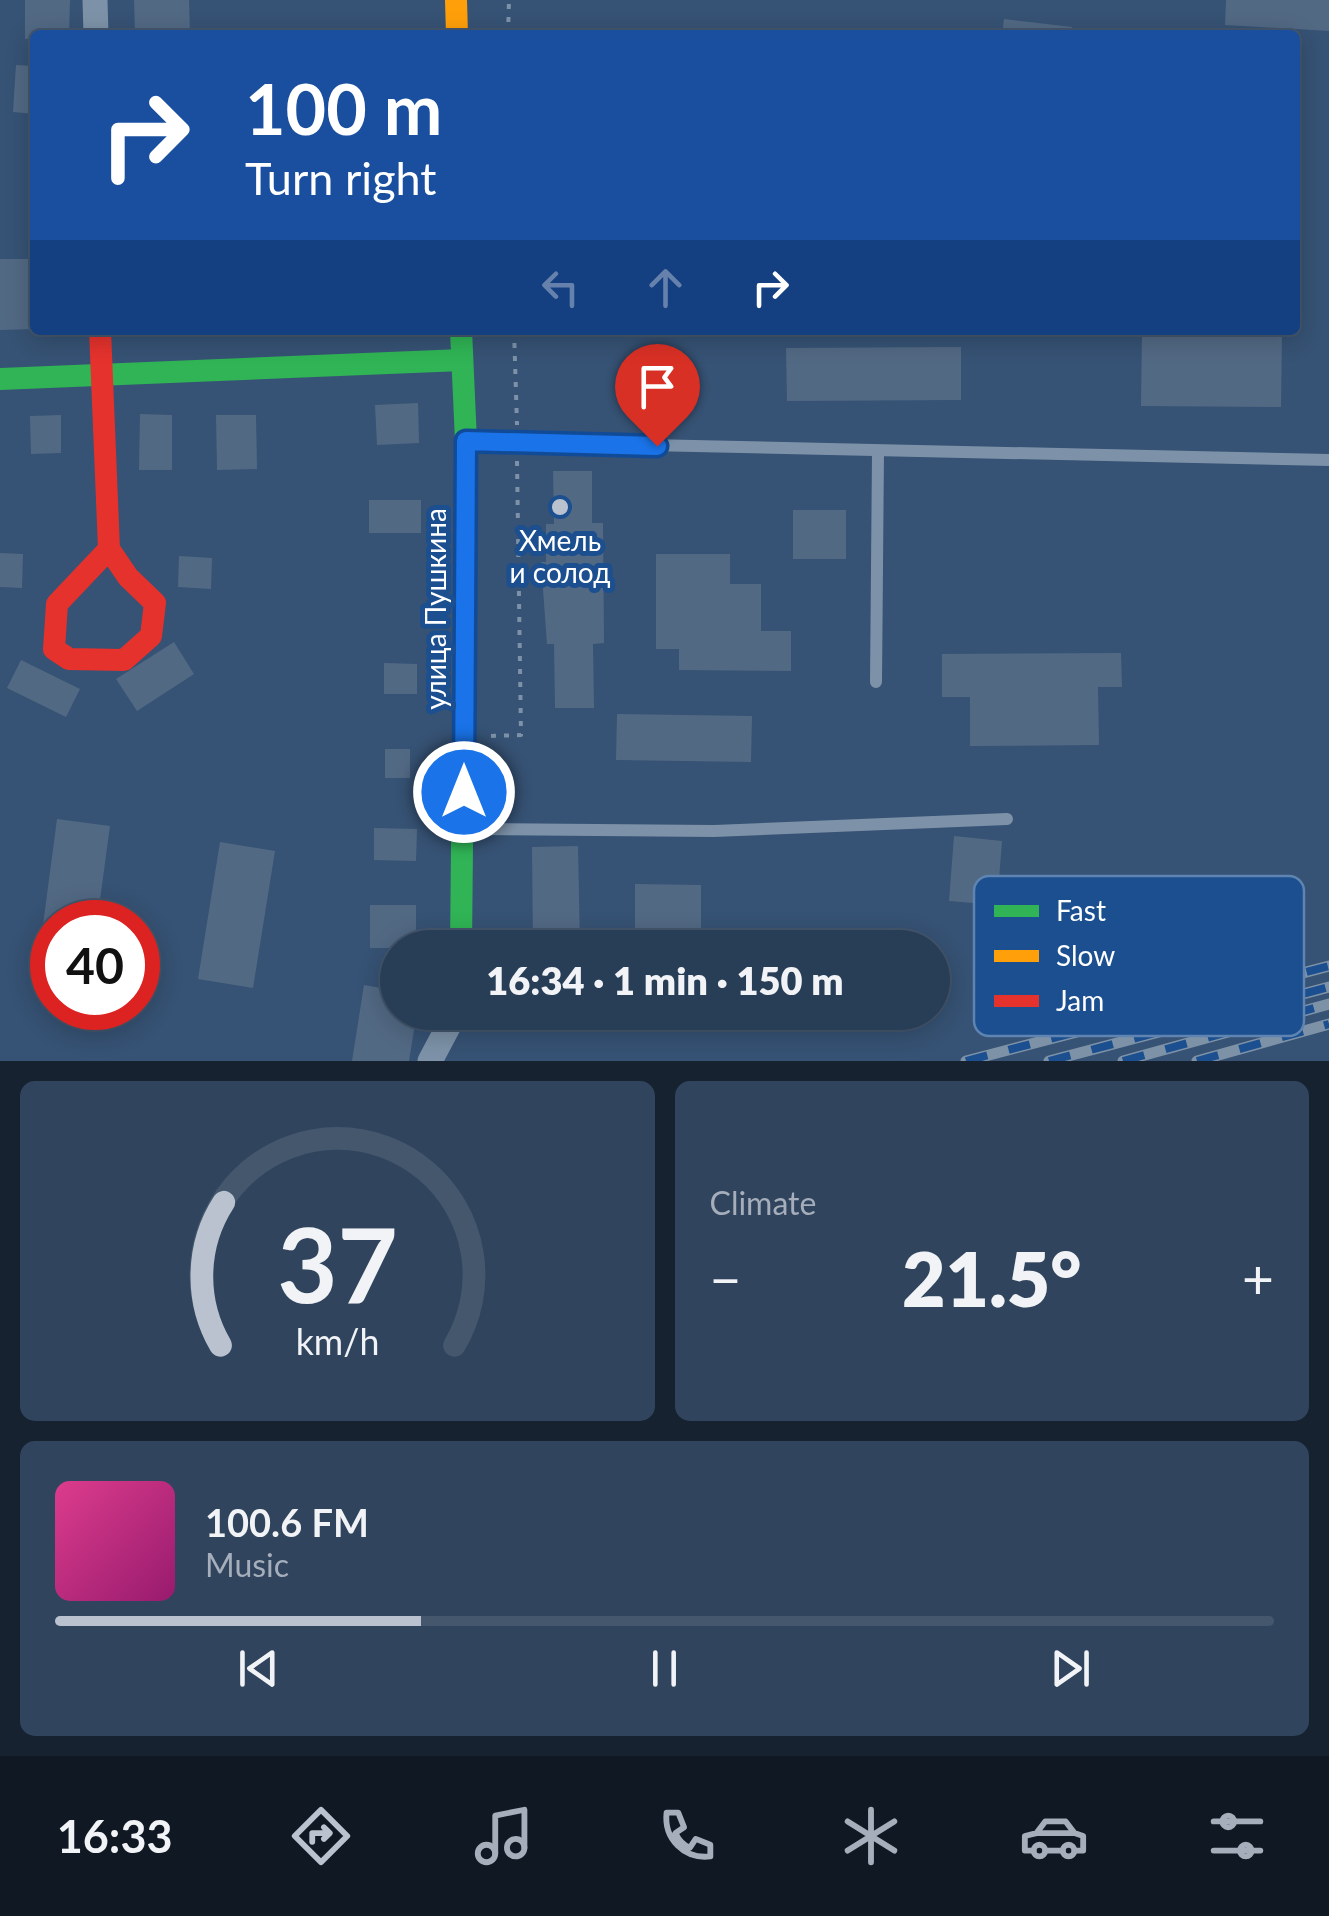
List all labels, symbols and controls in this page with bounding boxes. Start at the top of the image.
text: 100 m [245,66,442,150]
icon: right [80,70,210,200]
text: Turn right [245,151,436,205]
icon: left [533,260,588,315]
icon: ahead [638,260,693,315]
icon: right [743,260,798,315]
pin [615,344,700,447]
icon: arrive [630,359,685,414]
marker: Хмель и солод [549,496,571,518]
street label: улица Пушкина [418,508,452,710]
place label: Хмель и солод [510,523,610,589]
position arrow [412,740,516,844]
legend [974,876,1304,1036]
text: Fast [1056,893,1106,927]
speed limit sign: 40 [30,900,160,1030]
text: Slow [1056,938,1115,972]
text: 16:34 · 1 min · 150 m [486,957,844,1003]
text: Jam [1056,983,1104,1017]
text: Climate [710,1183,816,1222]
text: 37 [277,1200,398,1325]
text: 21.5° [902,1233,1082,1323]
text: − [710,1245,741,1311]
text: + [1242,1245,1274,1311]
text: km/h [295,1320,379,1363]
text: 100.6 FM [205,1499,369,1545]
text: Music [205,1545,289,1584]
icon: previous [231,1641,286,1696]
icon: pause [637,1641,692,1696]
icon: next [1043,1641,1098,1696]
icon: directions [286,1801,356,1871]
icon: music [469,1801,539,1871]
icon: phone [652,1801,722,1871]
icon: climate [836,1801,906,1871]
icon: car [1019,1801,1089,1871]
icon: filters [1202,1801,1272,1871]
text: 16:33 [57,1809,173,1863]

